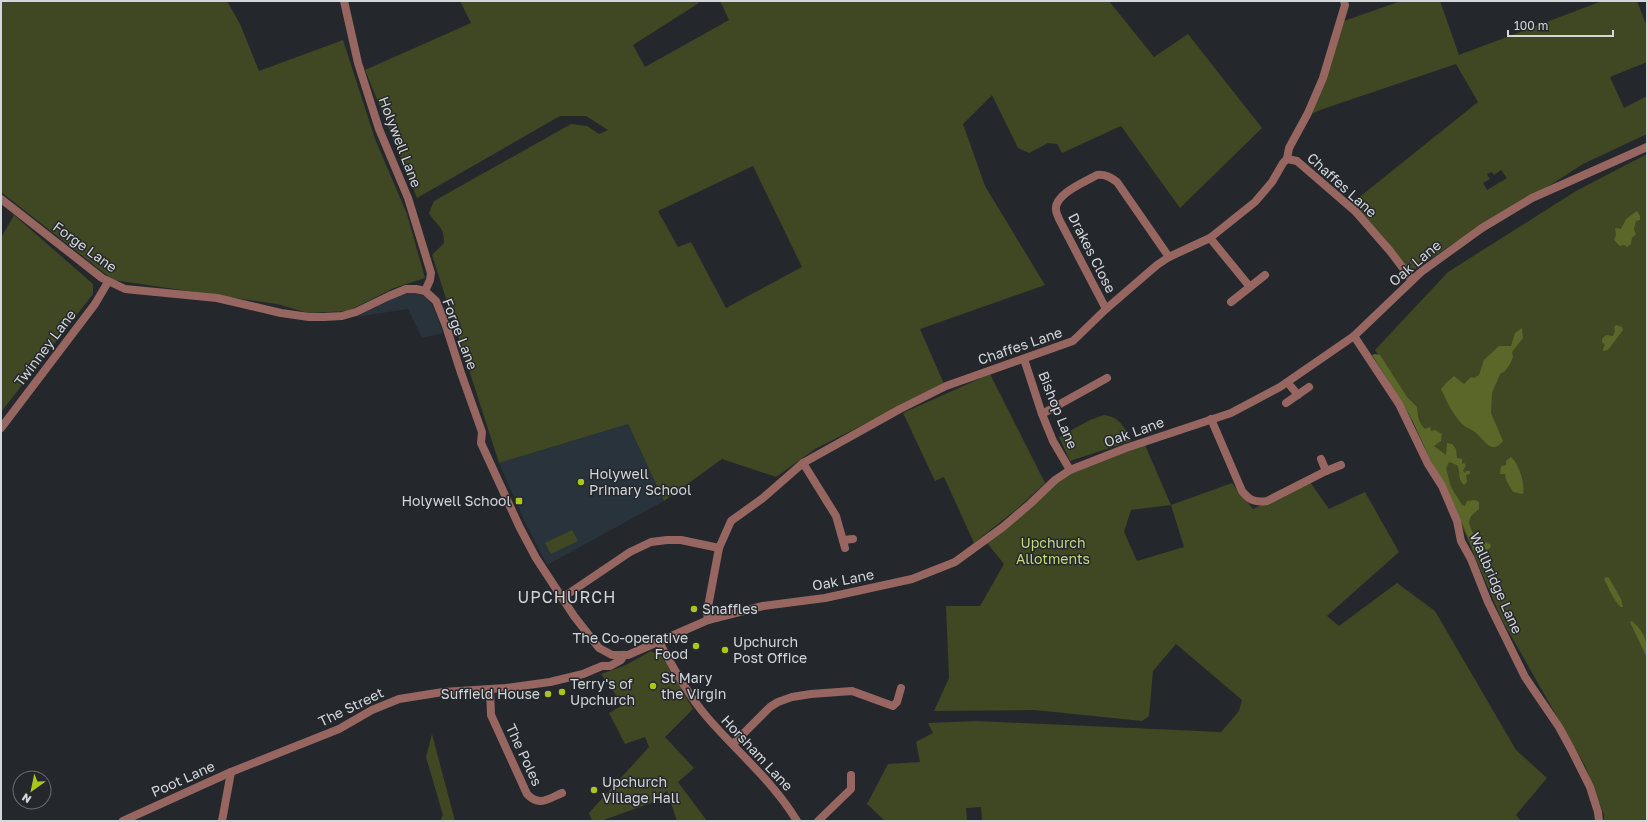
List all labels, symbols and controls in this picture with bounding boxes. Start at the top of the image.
scale bar [1508,12,1613,38]
text: 100 m [1514,18,1548,33]
street label: Holywell Lane [375,94,426,190]
street label: Chaffes Lane [1304,149,1381,220]
street label: Drakes Close [1065,210,1120,296]
street label: Forge Lane [50,218,121,275]
street label: Oak Lane [1385,236,1444,289]
street label: Forge Lane [439,296,482,372]
street label: Twinney Lane [10,306,79,389]
street label: Chaffes Lane [975,323,1064,368]
street label: Bishop Lane [1035,368,1082,451]
street label: Oak Lane [1102,413,1166,450]
place label: Holywell Primary School [589,465,691,498]
marker: Holywell Primary School [576,477,586,487]
place label: Holywell School [401,492,511,509]
marker: Holywell School [514,496,524,506]
street label: Wallbridge Lane [1466,529,1526,636]
park label: Upchurch Allotments [1016,534,1090,567]
street label: Oak Lane [811,565,875,594]
district label: UPCHURCH [518,587,616,607]
place label: Snaffles [702,600,758,617]
marker: Snaffles [689,604,699,614]
place label: The Co-operative Food [573,629,688,662]
place label: Upchurch Post Office [733,633,807,666]
marker: The Co-operative Food [691,641,701,651]
marker: Upchurch Post Office [720,645,730,655]
place label: St Mary the Virgin [661,669,726,702]
place label: Terry's of Upchurch [570,675,635,708]
marker: St Mary the Virgin [648,681,658,691]
street label: The Street [315,683,386,730]
place label: Suffield House [441,685,540,702]
marker: Terry's of Upchurch [557,687,567,697]
marker: Suffield House [543,689,553,699]
street label: Horsham Lane [718,711,797,794]
street label: The Poles [503,721,546,788]
street label: Poot Lane [148,757,217,800]
north arrow [12,770,52,810]
place label: Upchurch Village Hall [602,773,680,806]
marker: Upchurch Village Hall [589,785,599,795]
text: N [19,791,33,807]

